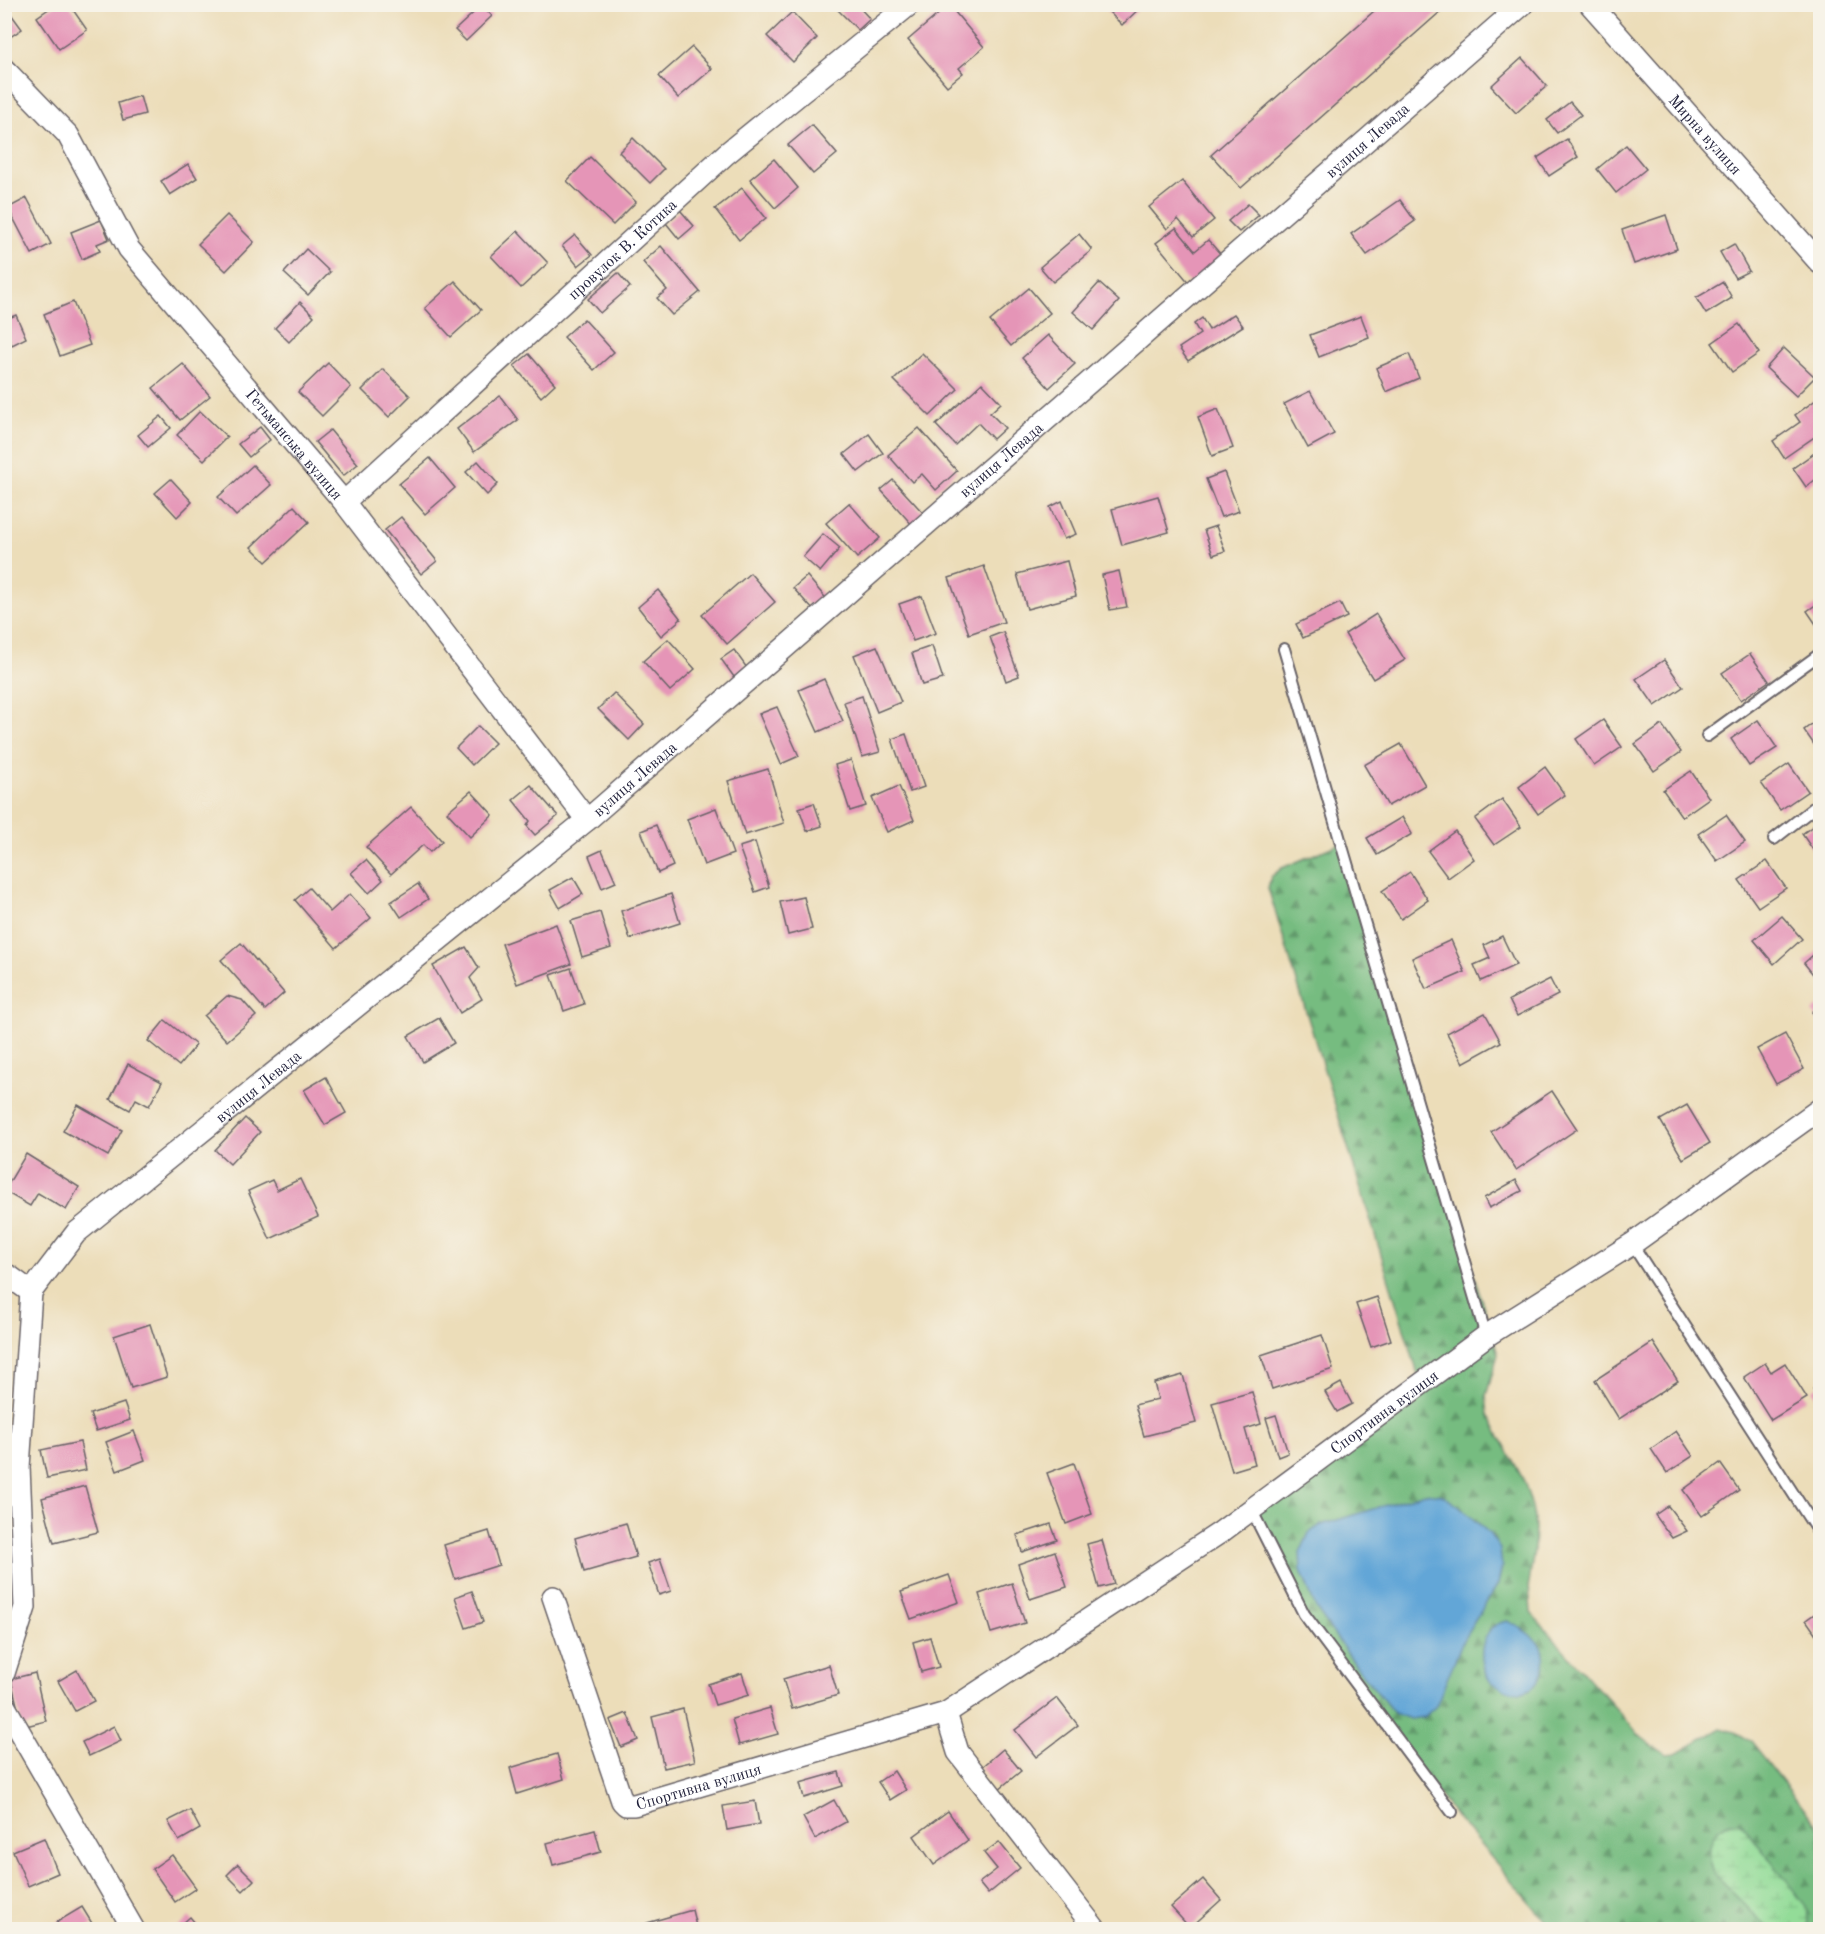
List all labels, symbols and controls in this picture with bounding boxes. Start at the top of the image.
street label: Мирна вулиця [1665,93,1743,178]
street label: вулиця Левада [1324,101,1413,182]
street label: провулок В. Котика [566,197,681,304]
street label: Гетьманська вулиця [242,387,344,504]
street label: вулиця Левада [957,420,1047,501]
street label: вулиця Левада [591,740,681,821]
street label: вулиця Левада [213,1048,305,1127]
street label: Спортивна вулиця [1328,1368,1442,1458]
street label: Спортивна вулиця [634,1762,763,1814]

